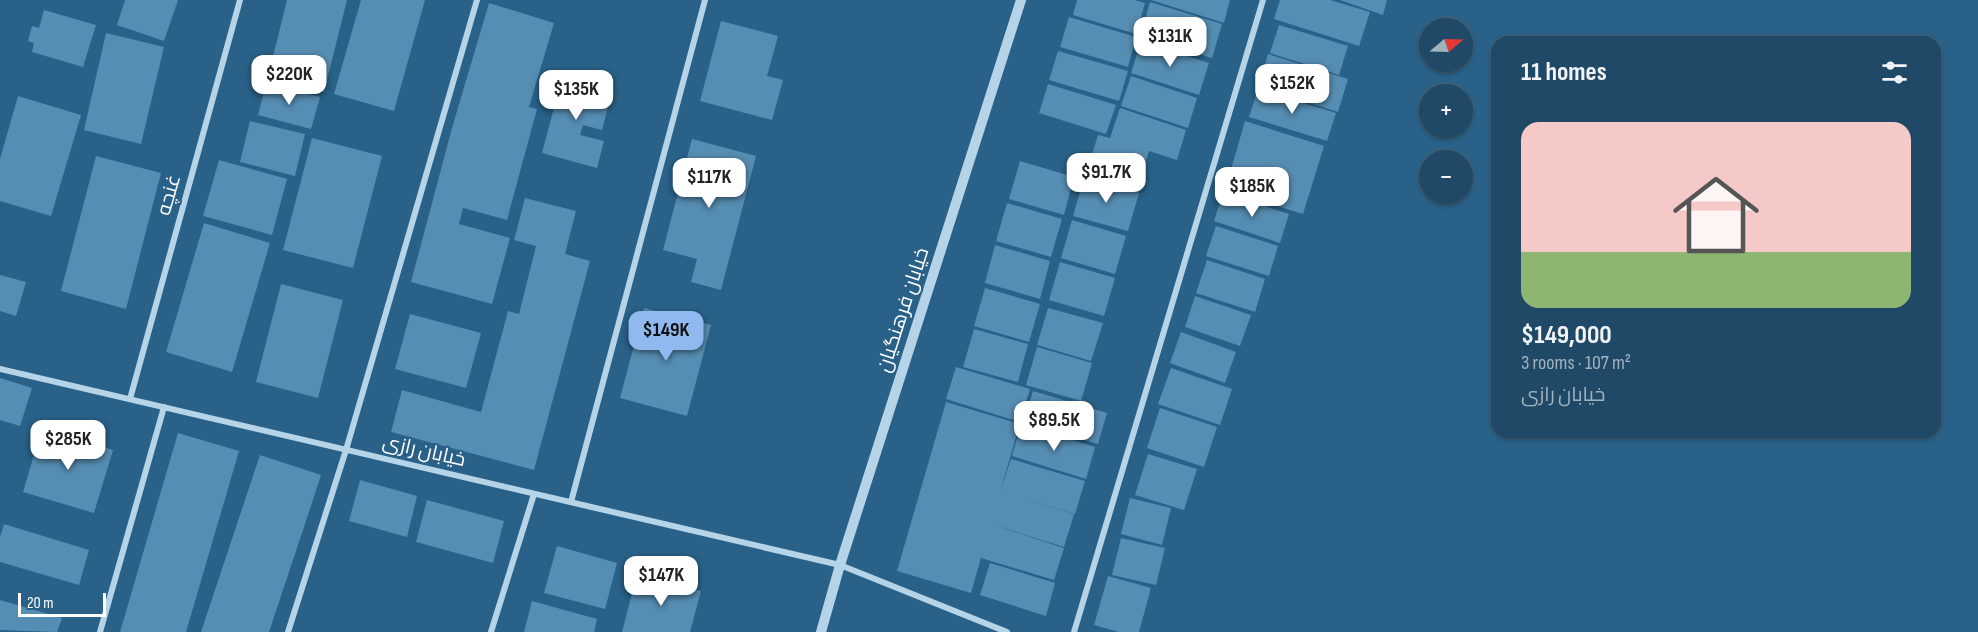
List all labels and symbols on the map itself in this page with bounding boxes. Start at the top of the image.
pin: $131K [1128,17,1212,68]
north arrow [1419,18,1473,72]
pin: $220K [247,55,331,106]
pin: $152K [1250,64,1334,115]
pin: $135K [534,70,618,121]
pin: $91.7K [1057,153,1155,204]
pin: $117K [667,158,751,209]
pin: $185K [1210,167,1294,218]
street label: غنچه [152,172,186,218]
street label: خیابان فرهنگیان [872,245,934,375]
pin: $149K [624,311,708,362]
pin: $89.5K [1005,401,1103,452]
pin: $285K [26,420,110,471]
street label: خیابان رازی [380,430,468,472]
pin: $147K [619,556,703,607]
scale bar [18,590,106,618]

